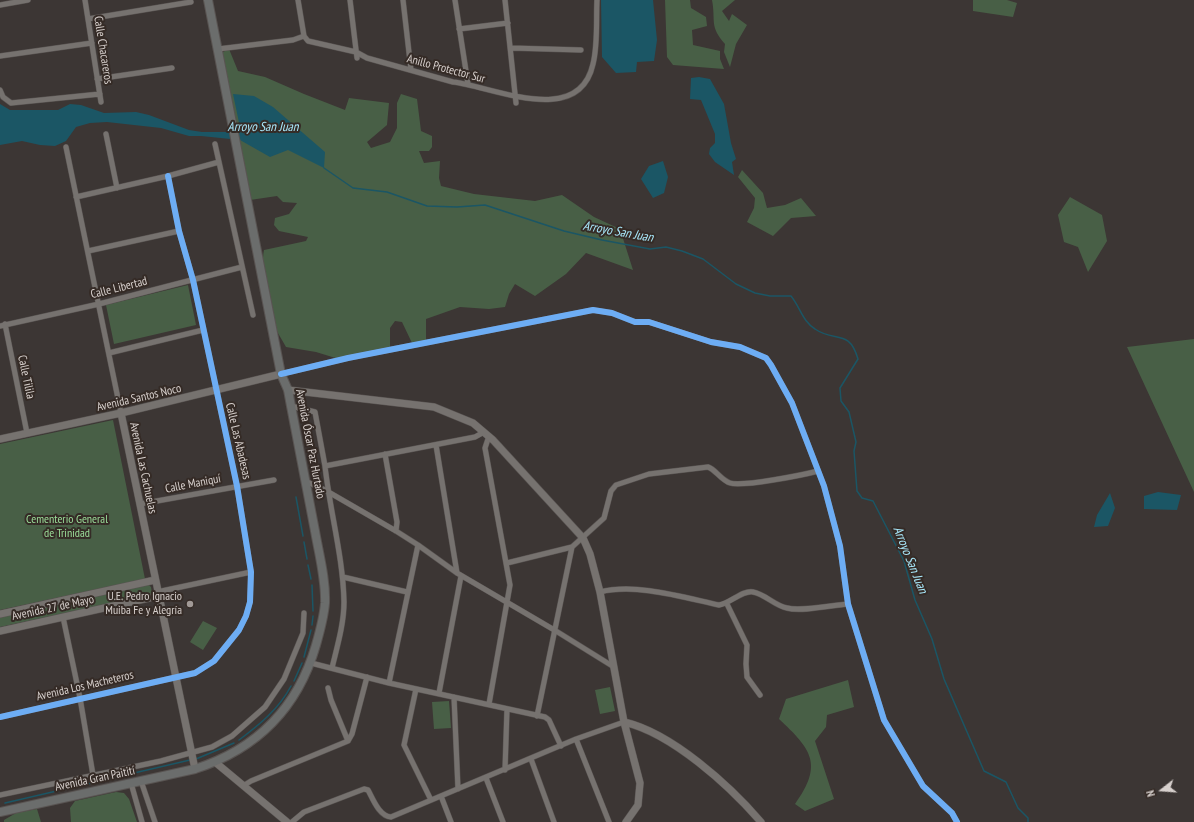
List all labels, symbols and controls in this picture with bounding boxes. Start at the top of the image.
street label: Calle Chacareros [91,15,115,85]
street label: Anillo Protector Sur [405,52,487,86]
water label: Arroyo San Juan [228,119,298,135]
water label: Arroyo San Juan [582,218,654,246]
street label: Calle Libertad [89,274,149,302]
street label: Calle Tilila [14,354,38,400]
street label: Avenida Santos Noco [95,381,183,415]
street label: Avenida Óscar Paz Hurtado [292,388,328,500]
street label: Calle Las Abadesas [222,401,254,481]
street label: Avenida Las Cachuelas [126,421,160,515]
street label: Calle Maniquí [164,472,222,496]
park label: Cementerio General de Trinidad [26,513,108,541]
water label: Arroyo San Juan [889,524,931,596]
place label: U.E. Pedro Ignacio Muiba Fe y Alegría [105,590,182,618]
street label: Avenida 27 de Mayo [11,592,95,624]
marker: U.E. Pedro Ignacio Muiba Fe y Alegría [185,599,195,609]
street label: Avenida Los Macheteros [35,668,135,704]
street label: Avenida Gran Paitití [54,763,136,795]
north arrow [1142,770,1182,810]
text: N [1143,789,1158,798]

